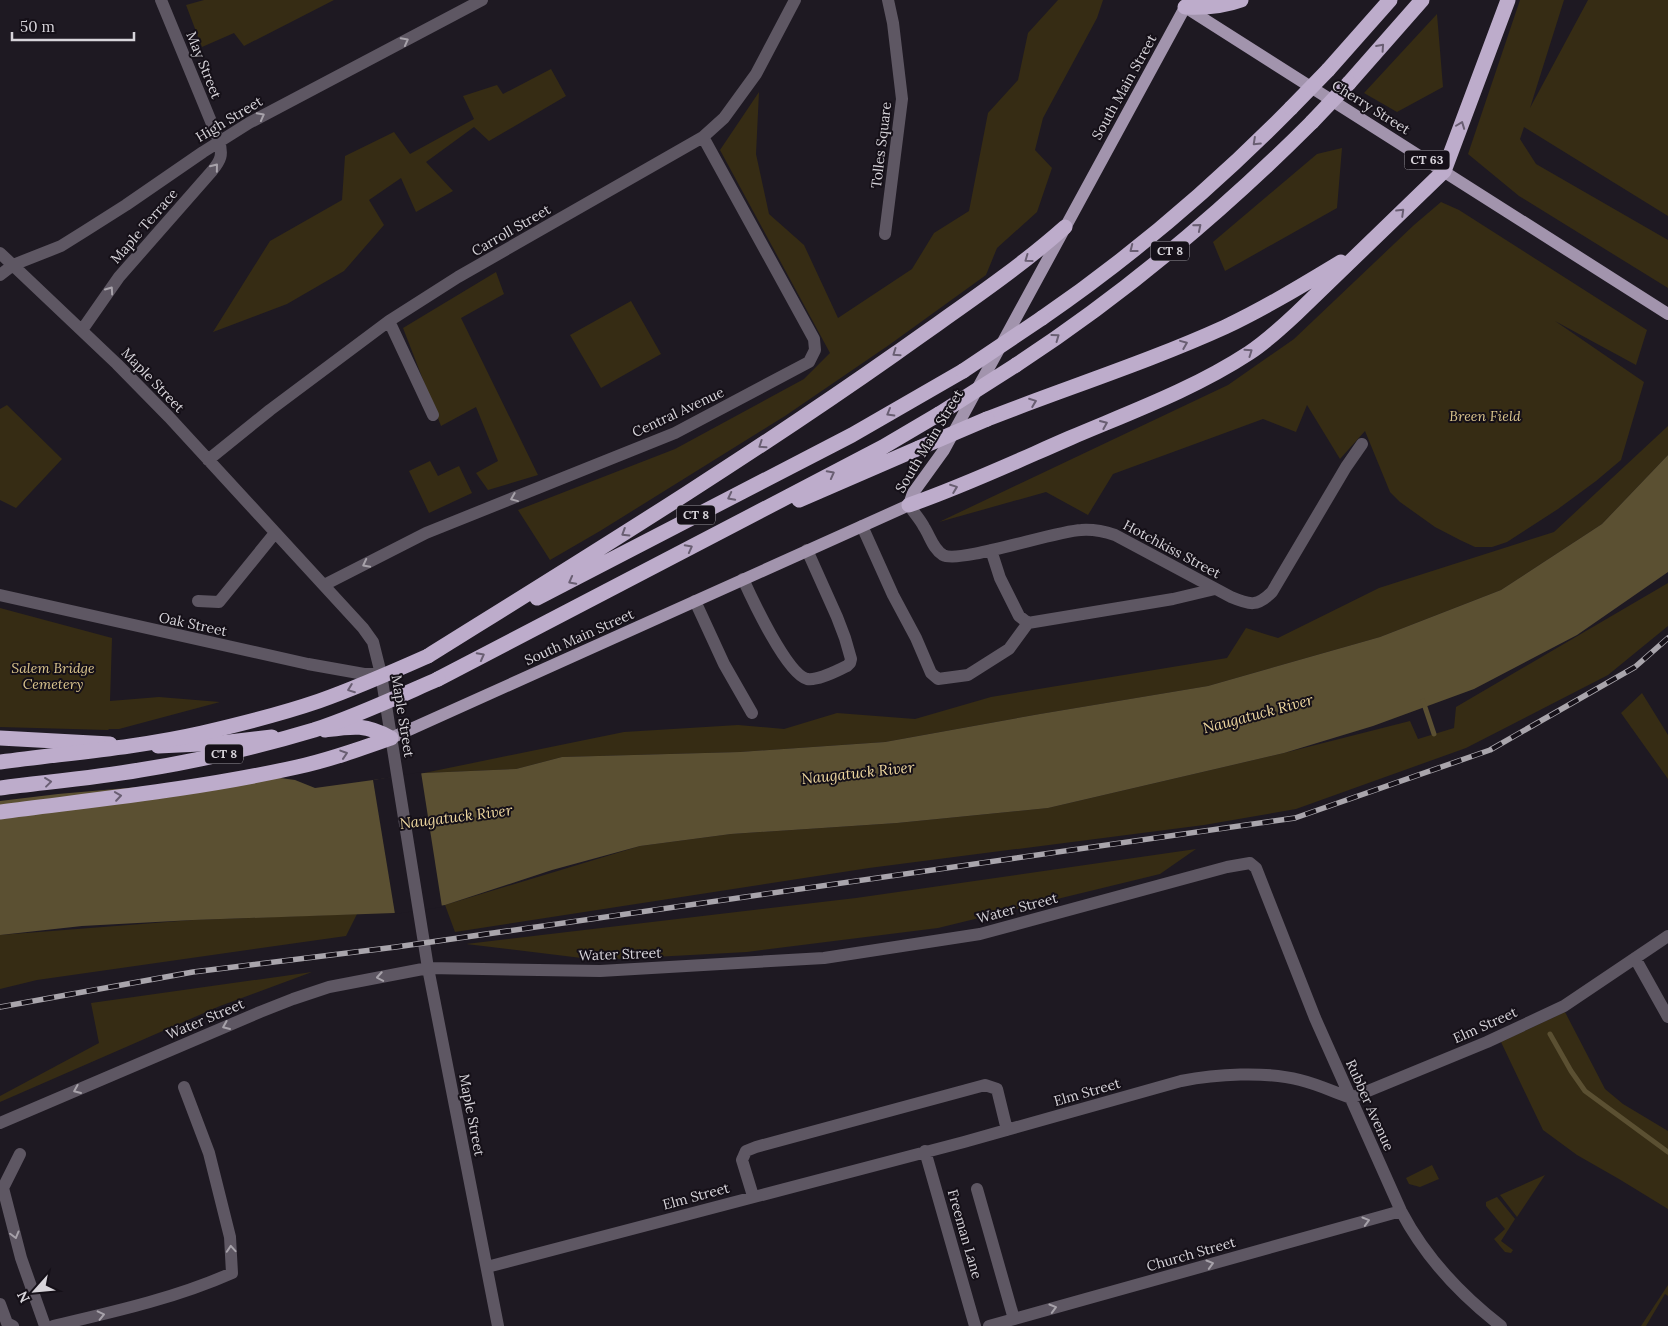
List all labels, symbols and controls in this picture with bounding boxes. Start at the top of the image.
scale bar [12,10,135,42]
text: 50 m [20,17,55,36]
street label: May Street [182,29,226,102]
street label: South Main Street [1088,31,1161,143]
one-way arrow [399,37,408,47]
one-way arrow [1376,44,1385,53]
street label: Cherry Street [1329,76,1414,138]
street label: High Street [192,92,266,146]
street label: Tolles Square [867,100,895,189]
one-way arrow [256,112,265,122]
one-way arrow [1455,122,1465,130]
one-way arrow [1252,136,1261,145]
road number: CT 63 [1404,150,1450,170]
one-way arrow [210,164,218,173]
street label: Maple Terrace [107,184,182,267]
street label: Carroll Street [468,200,554,260]
one-way arrow [1395,209,1404,218]
one-way arrow [1193,223,1202,232]
road number: CT 8 [1151,242,1189,260]
one-way arrow [1130,243,1139,251]
one-way arrow [1024,253,1034,262]
one-way arrow [104,286,113,296]
one-way arrow [1050,335,1059,343]
one-way arrow [1180,339,1188,349]
street label: Maple Street [118,344,189,417]
one-way arrow [892,347,901,356]
one-way arrow [1244,349,1253,358]
street label: Central Avenue [629,383,727,441]
street label: South Main Street [891,385,967,496]
one-way arrow [1028,398,1036,408]
one-way arrow [887,407,896,417]
park label: Breen Field [1449,407,1521,425]
one-way arrow [1099,419,1108,430]
one-way arrow [758,439,767,448]
one-way arrow [826,470,835,480]
one-way arrow [950,484,958,494]
one-way arrow [510,491,519,502]
one-way arrow [727,491,736,501]
road number: CT 8 [677,506,715,524]
street label: Hotchkiss Street [1120,516,1224,583]
one-way arrow [621,527,630,537]
one-way arrow [684,544,693,554]
one-way arrow [362,558,371,568]
one-way arrow [568,574,577,584]
street label: South Main Street [522,605,637,669]
street label: Oak Street [157,608,229,640]
one-way arrow [476,652,485,662]
park label: Salem Bridge Cemetery [11,659,95,693]
street label: Maple Street [388,674,418,759]
one-way arrow [347,683,355,693]
water label: Naugatuck River [1201,690,1315,737]
road number: CT 8 [205,744,243,764]
one-way arrow [339,750,347,760]
water label: Naugatuck River [800,757,916,788]
one-way arrow [45,777,53,788]
one-way arrow [114,791,122,802]
water label: Naugatuck River [398,800,514,833]
street label: Water Street [975,888,1060,927]
street label: Water Street [578,944,662,964]
one-way arrow [376,971,385,981]
street label: Water Street [163,994,247,1043]
street label: Elm Street [1450,1003,1520,1047]
one-way arrow [222,1020,231,1031]
street label: Rubber Avenue [1342,1056,1398,1154]
street label: Maple Street [455,1072,489,1158]
street label: Elm Street [1052,1074,1123,1110]
one-way arrow [73,1084,82,1094]
street label: Elm Street [661,1178,732,1214]
street label: Freeman Lane [944,1187,986,1281]
one-way arrow [1362,1216,1370,1226]
one-way arrow [9,1231,20,1240]
street label: Church Street [1144,1233,1238,1275]
one-way arrow [225,1245,236,1253]
one-way arrow [1205,1260,1213,1270]
north arrow [10,1266,60,1316]
text: N [13,1288,34,1306]
one-way arrow [1049,1304,1057,1314]
one-way arrow [96,1310,105,1321]

